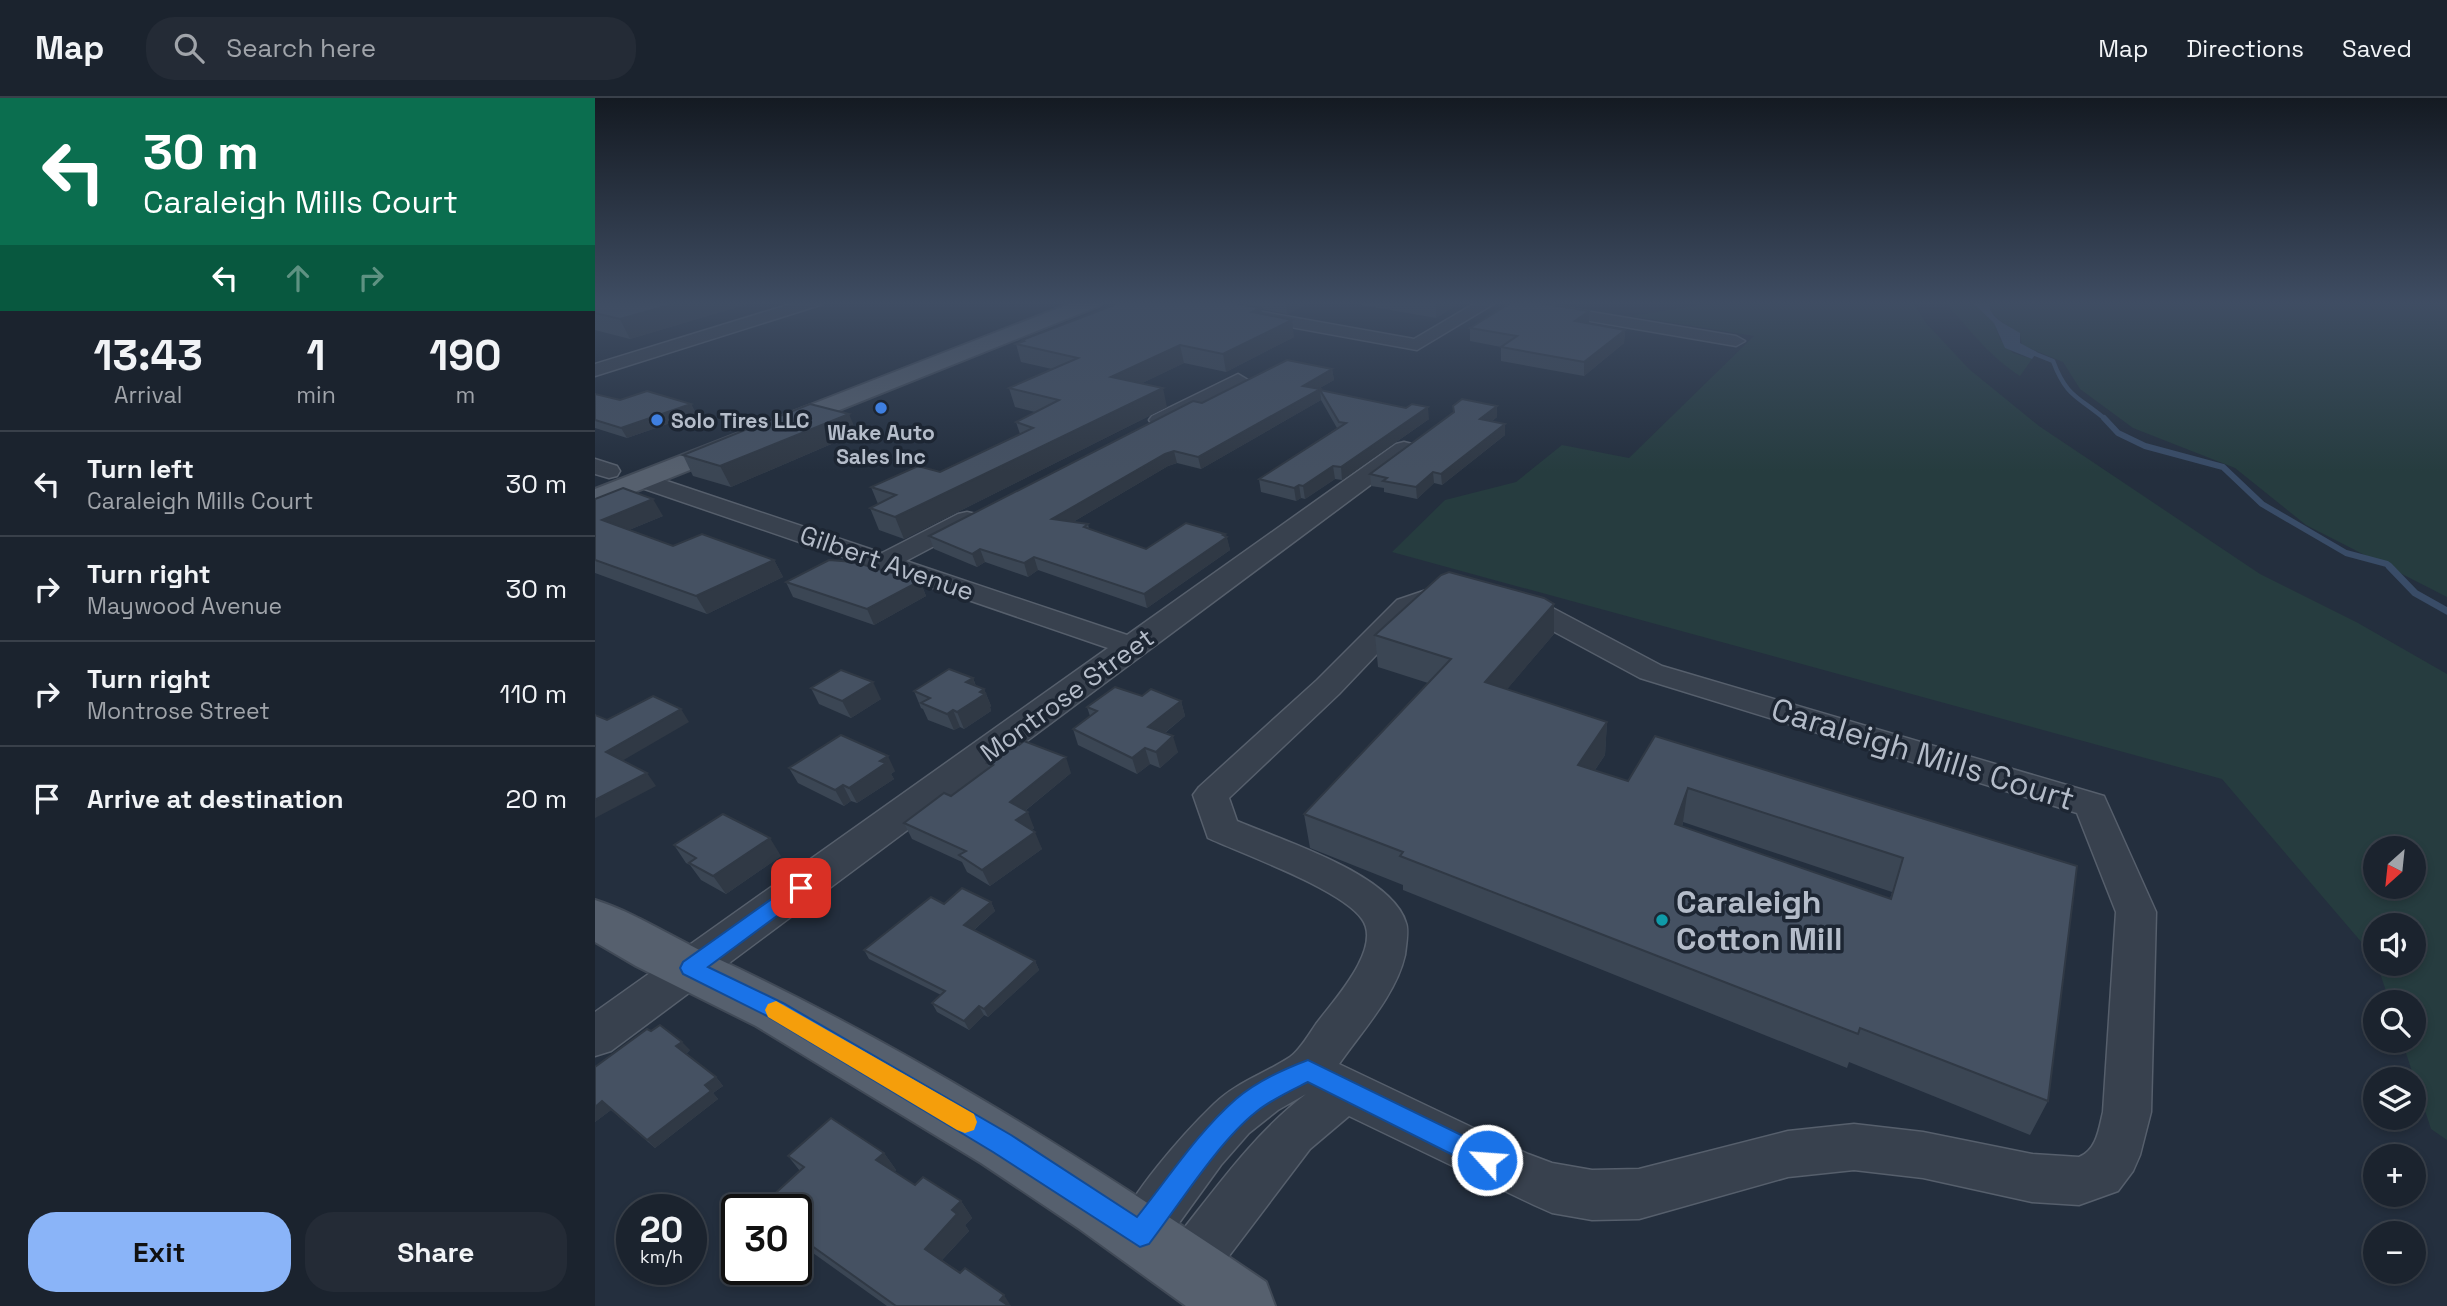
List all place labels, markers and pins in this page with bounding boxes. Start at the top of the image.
marker: Wake Auto Sales Inc [873,400,889,416]
place label: Solo Tires LLC [671,407,810,434]
marker: Solo Tires LLC [649,412,665,428]
place label: Wake Auto Sales Inc [827,419,935,470]
pin [771,858,831,918]
place label: Caraleigh Cotton Mill [1676,882,1842,959]
marker: Caraleigh Cotton Mill [1654,912,1670,928]

